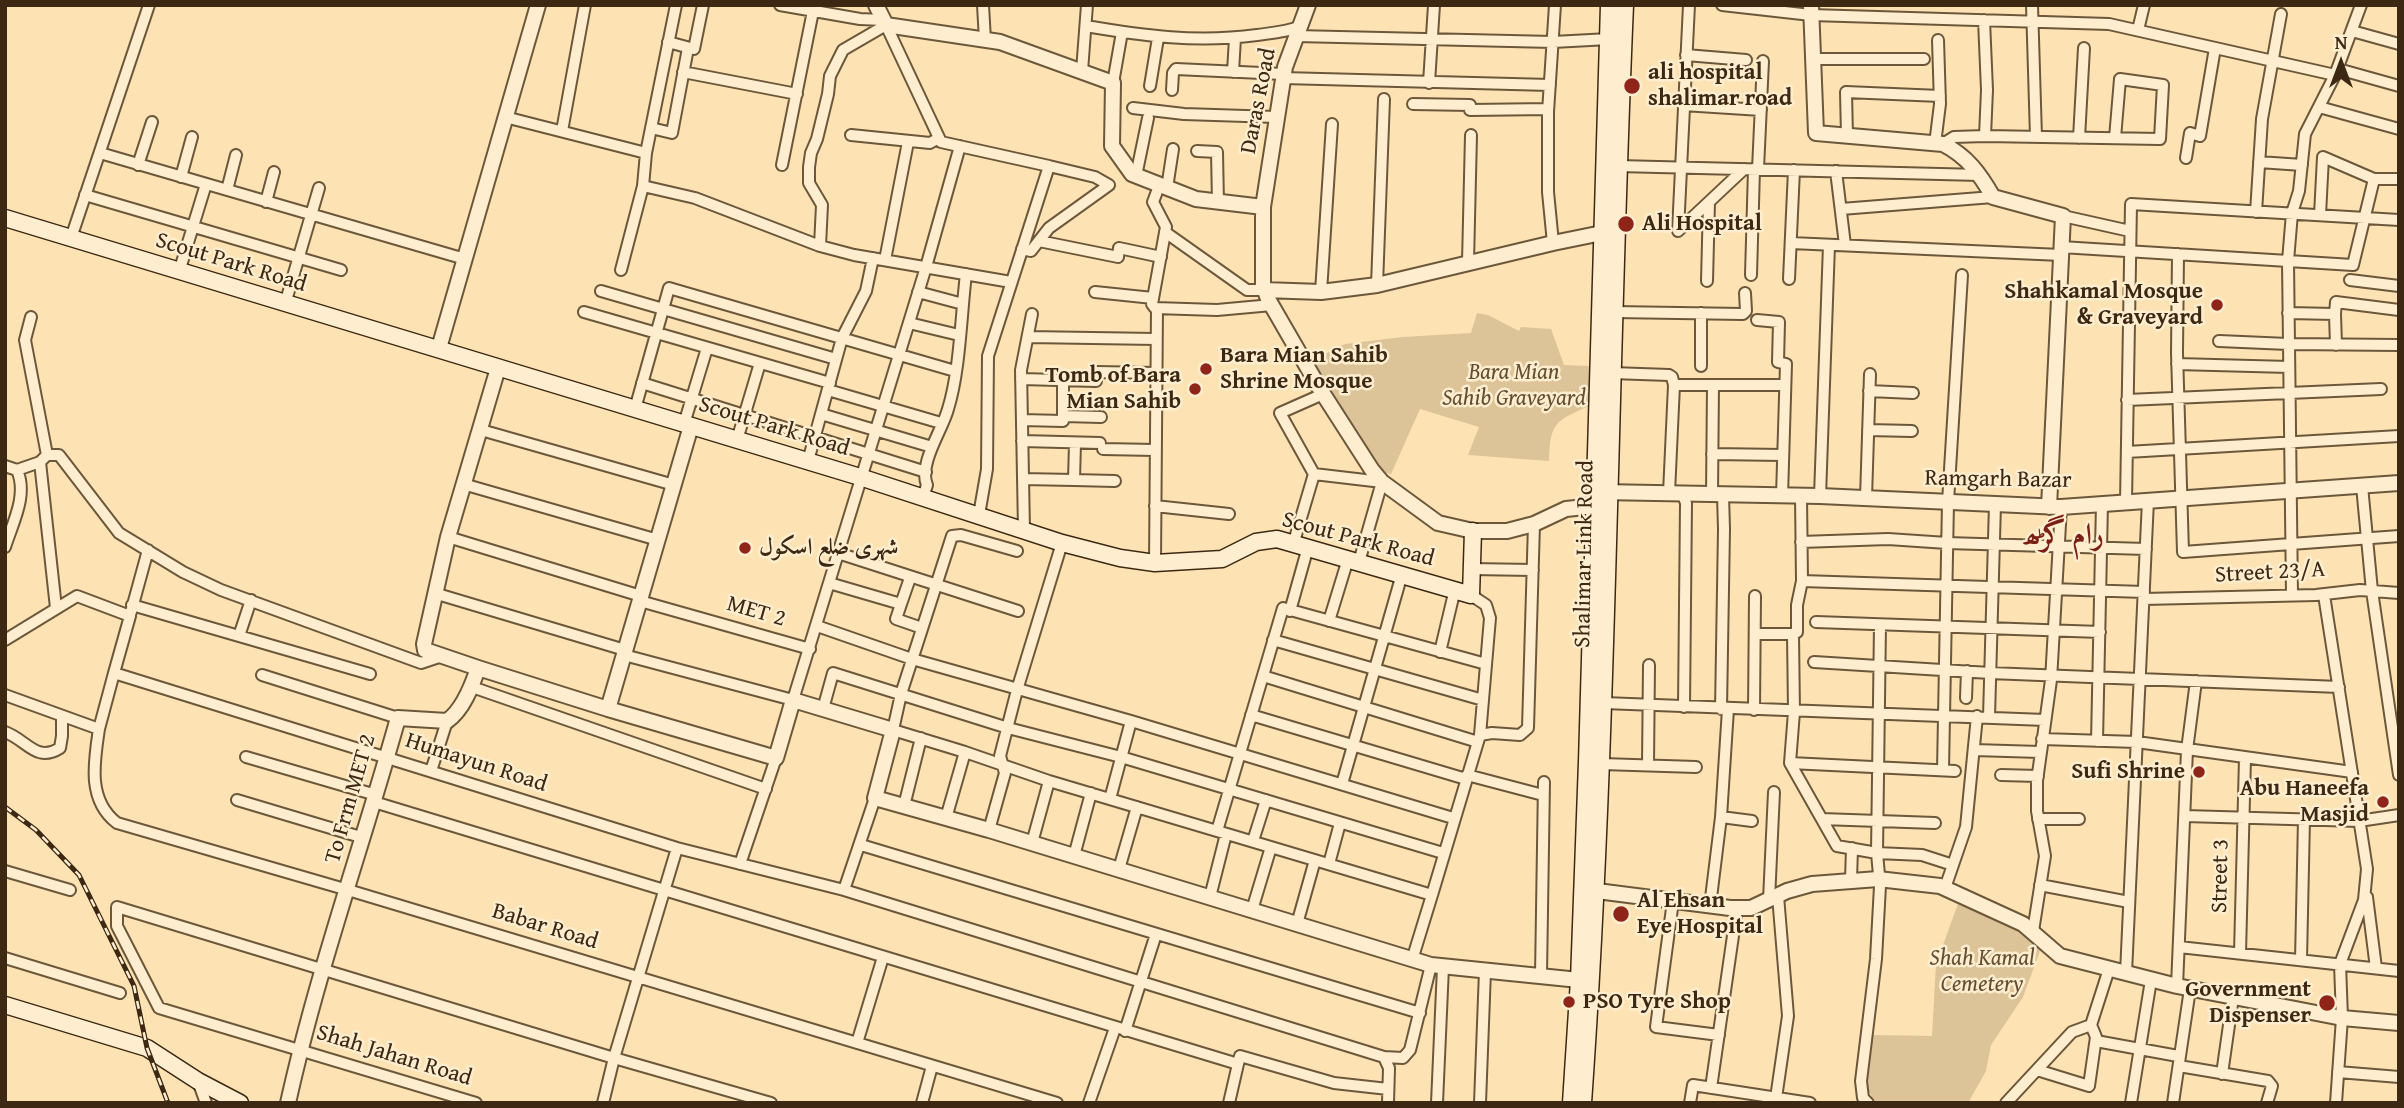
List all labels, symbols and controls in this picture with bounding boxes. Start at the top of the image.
north arrow [2306,28,2376,98]
text: N [2335,28,2347,56]
street label: Daras Road [1235,46,1283,156]
place label: ali hospital shalimar road [1648,59,1792,113]
marker: ali hospital shalimar road [1622,76,1642,96]
place label: Ali Hospital [1642,210,1762,238]
marker: Ali Hospital [1616,214,1636,234]
street label: Scout Park Road [152,227,310,299]
place label: Shahkamal Mosque & Graveyard [2004,278,2203,332]
marker: Shahkamal Mosque & Graveyard [2209,297,2225,313]
place label: Bara Mian Sahib Shrine Mosque [1220,342,1388,396]
park label: Bara Mian Sahib Graveyard [1442,359,1586,413]
marker: Bara Mian Sahib Shrine Mosque [1198,361,1214,377]
place label: Tomb of Bara Mian Sahib [1045,362,1181,416]
marker: Tomb of Bara Mian Sahib [1187,381,1203,397]
street label: Scout Park Road [695,391,853,463]
street label: Shalimar Link Road [1570,460,1600,648]
street label: Ramgarh Bazar [1924,465,2072,495]
street label: Scout Park Road [1279,506,1437,574]
district label: رام گڑھ [2022,518,2104,554]
place label: شہری ضلع اسکول [759,534,898,562]
marker: شہری ضلع اسکول [737,540,753,556]
street label: Street 23/A [2214,556,2326,590]
street label: MET 2 [724,591,788,633]
street label: Humayun Road [402,727,550,799]
street label: To Frm MET 2 [319,731,383,867]
place label: Sufi Shrine [2071,758,2185,786]
marker: Sufi Shrine [2191,764,2207,780]
place label: Abu Haneefa Masjid [2240,775,2369,829]
marker: Abu Haneefa Masjid [2375,794,2391,810]
street label: Street 3 [2207,839,2235,913]
place label: Al Ehsan Eye Hospital [1637,887,1763,941]
street label: Babar Road [489,898,601,956]
marker: Al Ehsan Eye Hospital [1611,904,1631,924]
park label: Shah Kamal Cemetery [1929,945,2035,999]
place label: Government Dispenser [2185,976,2311,1030]
place label: PSO Tyre Shop [1583,988,1731,1016]
marker: Government Dispenser [2317,993,2337,1013]
marker: PSO Tyre Shop [1561,994,1577,1010]
street label: Shah Jahan Road [313,1019,475,1093]

